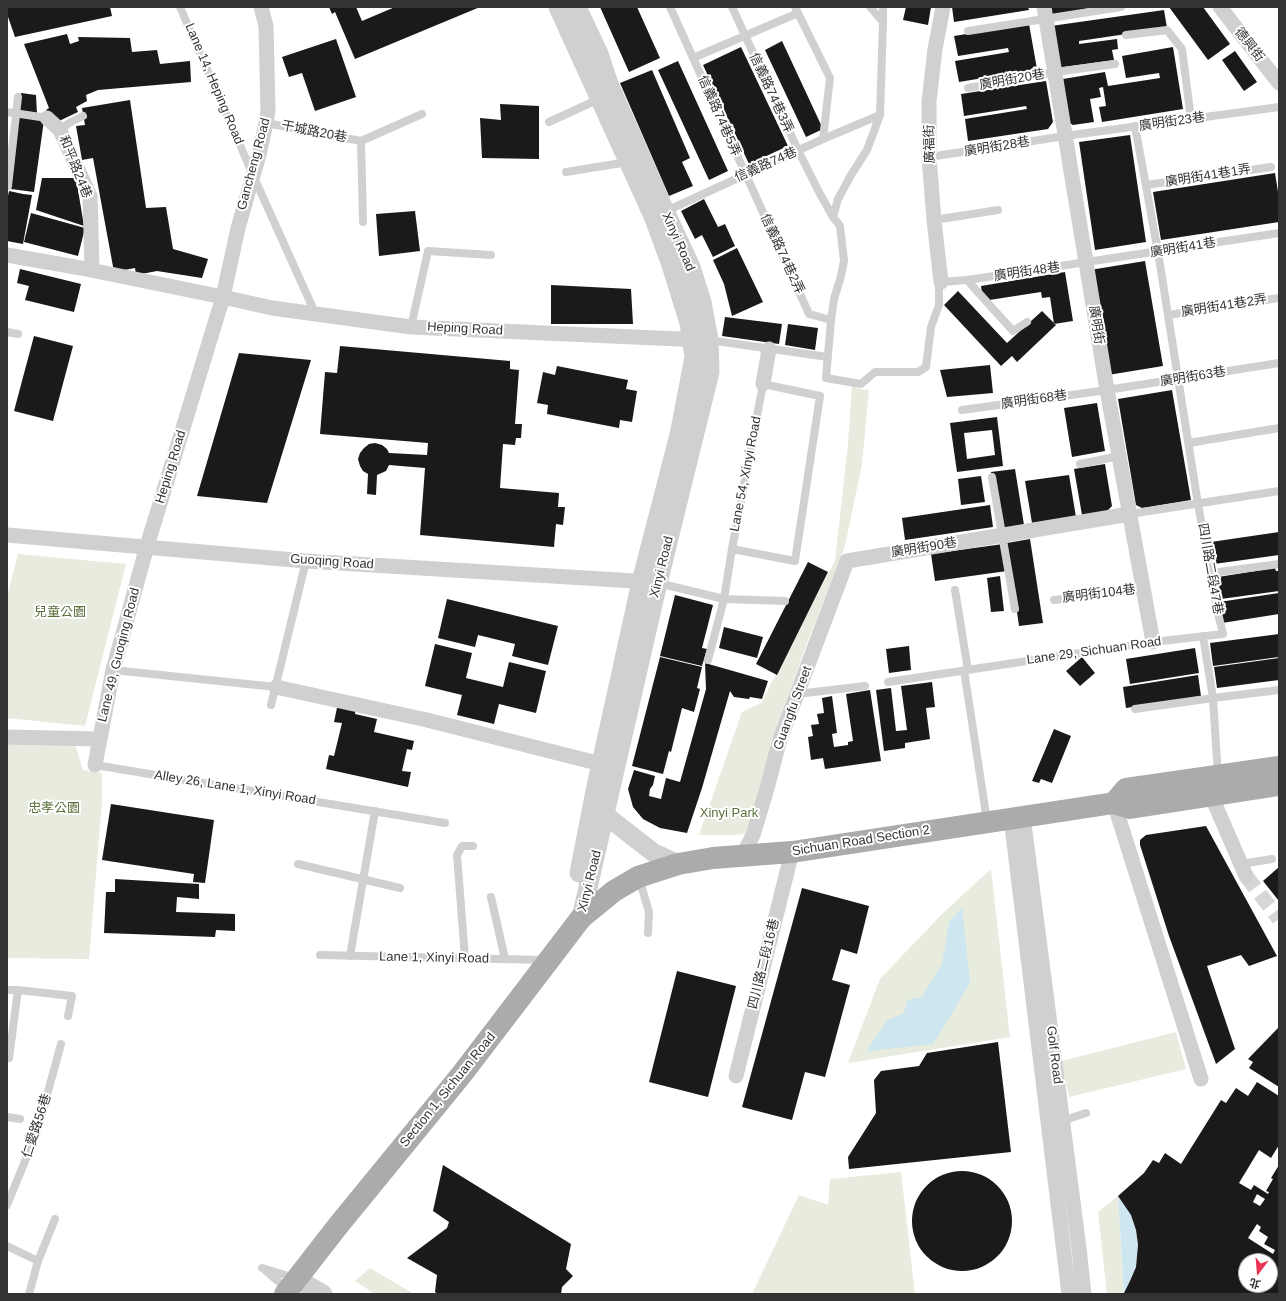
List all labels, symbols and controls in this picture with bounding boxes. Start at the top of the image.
street label: Lane 14, Heping Road [181,21,247,147]
street label: 德興街 [1231,25,1267,65]
street label: 信義路74巷3弄 [746,50,796,136]
street label: 廣明街20巷 [978,67,1046,93]
street label: 信義路74巷5弄 [694,73,744,159]
street label: 廣明街23巷 [1138,110,1206,134]
street label: Gancheng Road [234,116,274,212]
street label: 干城路20巷 [280,118,348,146]
street label: 廣福街 [922,124,938,164]
street label: 和平路24巷 [55,133,95,201]
street label: 廣明街28巷 [963,134,1031,160]
street label: 信義路74巷 [732,144,800,186]
street label: 廣明街41巷1弄 [1164,162,1252,190]
street label: Xinyi Road [658,210,698,274]
street label: 信義路74巷2弄 [757,211,807,297]
street label: 廣明街41巷 [1149,235,1217,261]
street label: 廣明街48巷 [993,260,1061,284]
street label: 廣明街41巷2弄 [1180,292,1268,320]
street label: 廣明街 [1085,305,1107,345]
street label: Heping Road [427,319,503,339]
street label: 廣明街63巷 [1159,364,1227,390]
street label: 廣明街68巷 [1000,388,1068,412]
street label: Lane 54, Xinyi Road [727,415,765,533]
street label: Heping Road [152,428,190,506]
street label: 四川路二段47巷 [1194,522,1226,616]
street label: Xinyi Road [647,535,677,599]
street label: 廣明街90巷 [890,535,958,561]
street label: Guoqing Road [290,551,374,573]
street label: 廣明街104巷 [1061,582,1137,606]
street label: Lane 49, Guoqing Road [95,586,143,724]
park label: 兒童公園 [34,604,86,620]
street label: Lane 29, Sichuan Road [1026,634,1162,668]
street label: Guangfu Street [771,664,815,752]
street label: Alley 26, Lane 1, Xinyi Road [153,768,317,808]
park label: 忠孝公園 [28,800,80,816]
park label: Xinyi Park [700,805,758,821]
street label: Sichuan Road Section 2 [791,822,931,860]
street label: Xinyi Road [575,849,605,913]
street label: 四川路二段16巷 [745,917,783,1011]
street label: Lane 1, Xinyi Road [379,949,489,967]
street label: Golf Road [1043,1025,1065,1085]
street label: Section 1, Sichuan Road [397,1029,499,1151]
street label: 仁愛路56巷 [19,1092,55,1160]
north arrow [1238,1253,1278,1293]
text: 北 [1248,1276,1262,1291]

